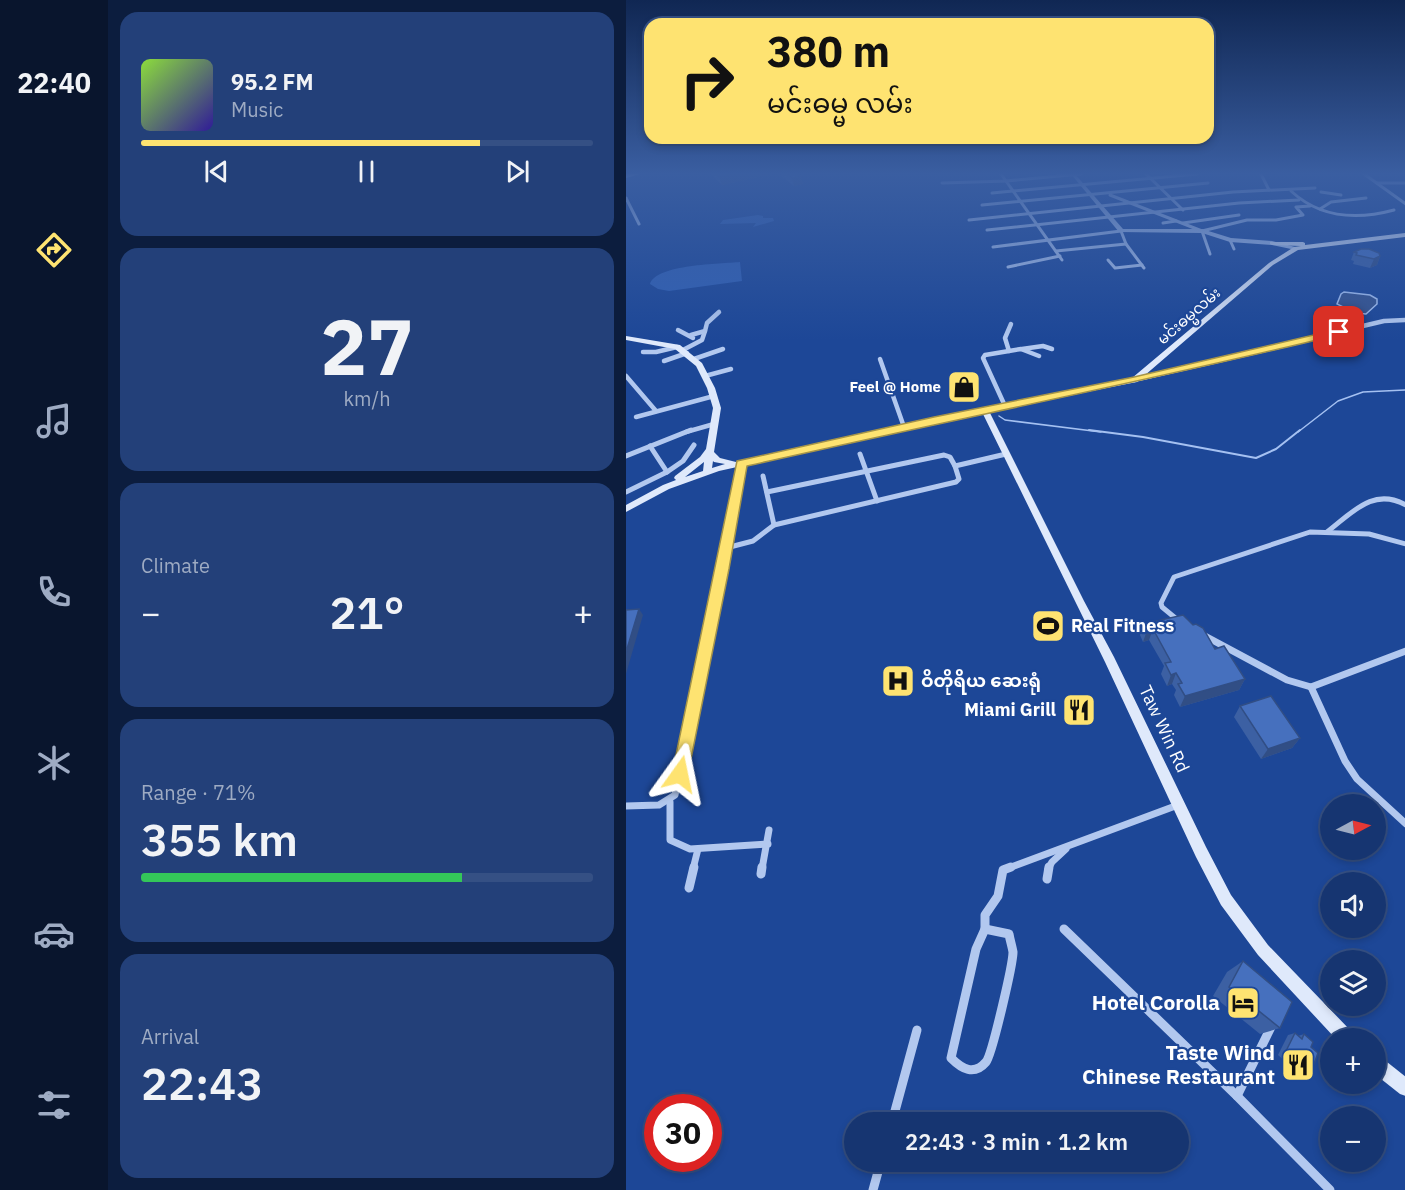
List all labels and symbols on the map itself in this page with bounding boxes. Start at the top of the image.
street label: မင်းဓမ္မလမ်း [1153,283,1226,351]
pin [1313,306,1364,357]
shop icon: Feel @ Home [946,369,982,405]
place label: Feel @ Home [850,377,941,396]
sports icon: Real Fitness [1030,608,1066,644]
place label: Real Fitness [1071,614,1174,637]
hospital icon: ဝိတိုရိယ ဆေးရုံ [880,663,916,699]
place label: ဝိတိုရိယ ဆေးရုံ [921,669,1041,695]
street label: Taw Win Rd [1134,682,1195,776]
restaurant icon: Miami Grill [1061,692,1097,728]
place label: Miami Grill [964,698,1057,721]
position arrow [648,742,712,806]
north arrow [1320,794,1386,860]
hotel icon: Hotel Corolla [1225,985,1261,1021]
place label: Hotel Corolla [1092,988,1220,1016]
place label: Taste Wind Chinese Restaurant [1082,1038,1275,1090]
restaurant icon: Taste Wind Chinese Restaurant [1280,1047,1316,1083]
speed limit sign: 30 [644,1094,722,1172]

